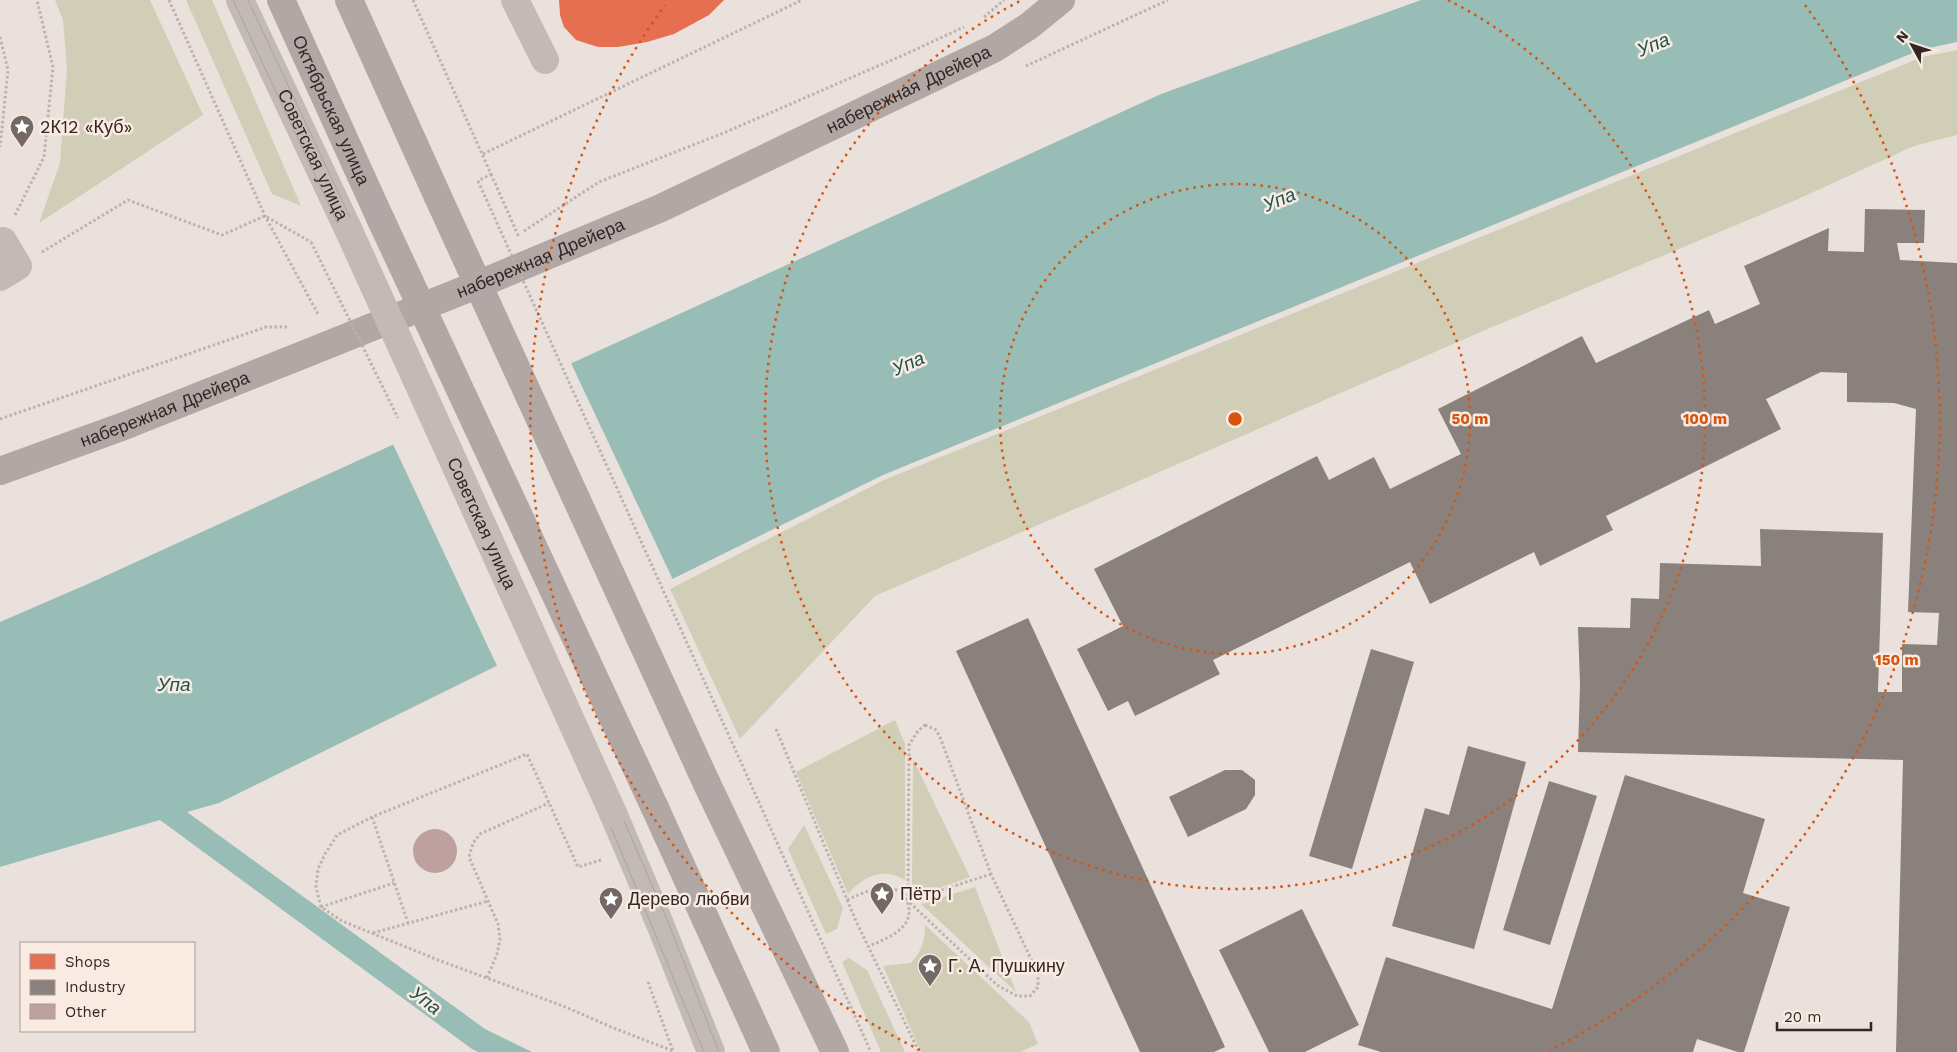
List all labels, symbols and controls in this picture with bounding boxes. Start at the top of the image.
north arrow [1887,20,1937,70]
water label: Упа [1633,27,1673,62]
text: N [1893,28,1912,46]
street label: Октябрьская улица [288,32,375,189]
street label: набережная Дрейера [823,40,995,137]
street label: Советская улица [274,85,354,224]
place icon: 2К12 «Куб» [9,114,35,148]
place label: 2К12 «Куб» [40,116,132,137]
water label: Упа [1259,182,1299,217]
street label: набережная Дрейера [453,213,628,302]
water label: Упа [888,346,928,381]
street label: набережная Дрейера [77,366,253,451]
centre of rings [1226,410,1244,428]
text: 50 m [1452,410,1488,428]
text: 100 m [1683,410,1727,428]
street label: Советская улица [443,454,521,593]
text: 150 m [1875,651,1919,669]
water label: Упа [157,673,190,696]
place icon: Пётр I [869,881,895,915]
place label: Пётр I [900,883,953,904]
place icon: Дерево любви [598,886,624,920]
place label: Дерево любви [628,888,750,909]
legend [20,942,195,1032]
text: Shops [65,953,110,971]
place icon: Г. А. Пушкину [917,953,943,987]
place label: Г. А. Пушкину [948,955,1065,976]
text: Industry [65,978,126,996]
water label: Упа [405,981,446,1019]
scale bar [1777,1000,1871,1032]
text: Other [65,1003,107,1021]
text: 20 m [1784,1008,1822,1026]

